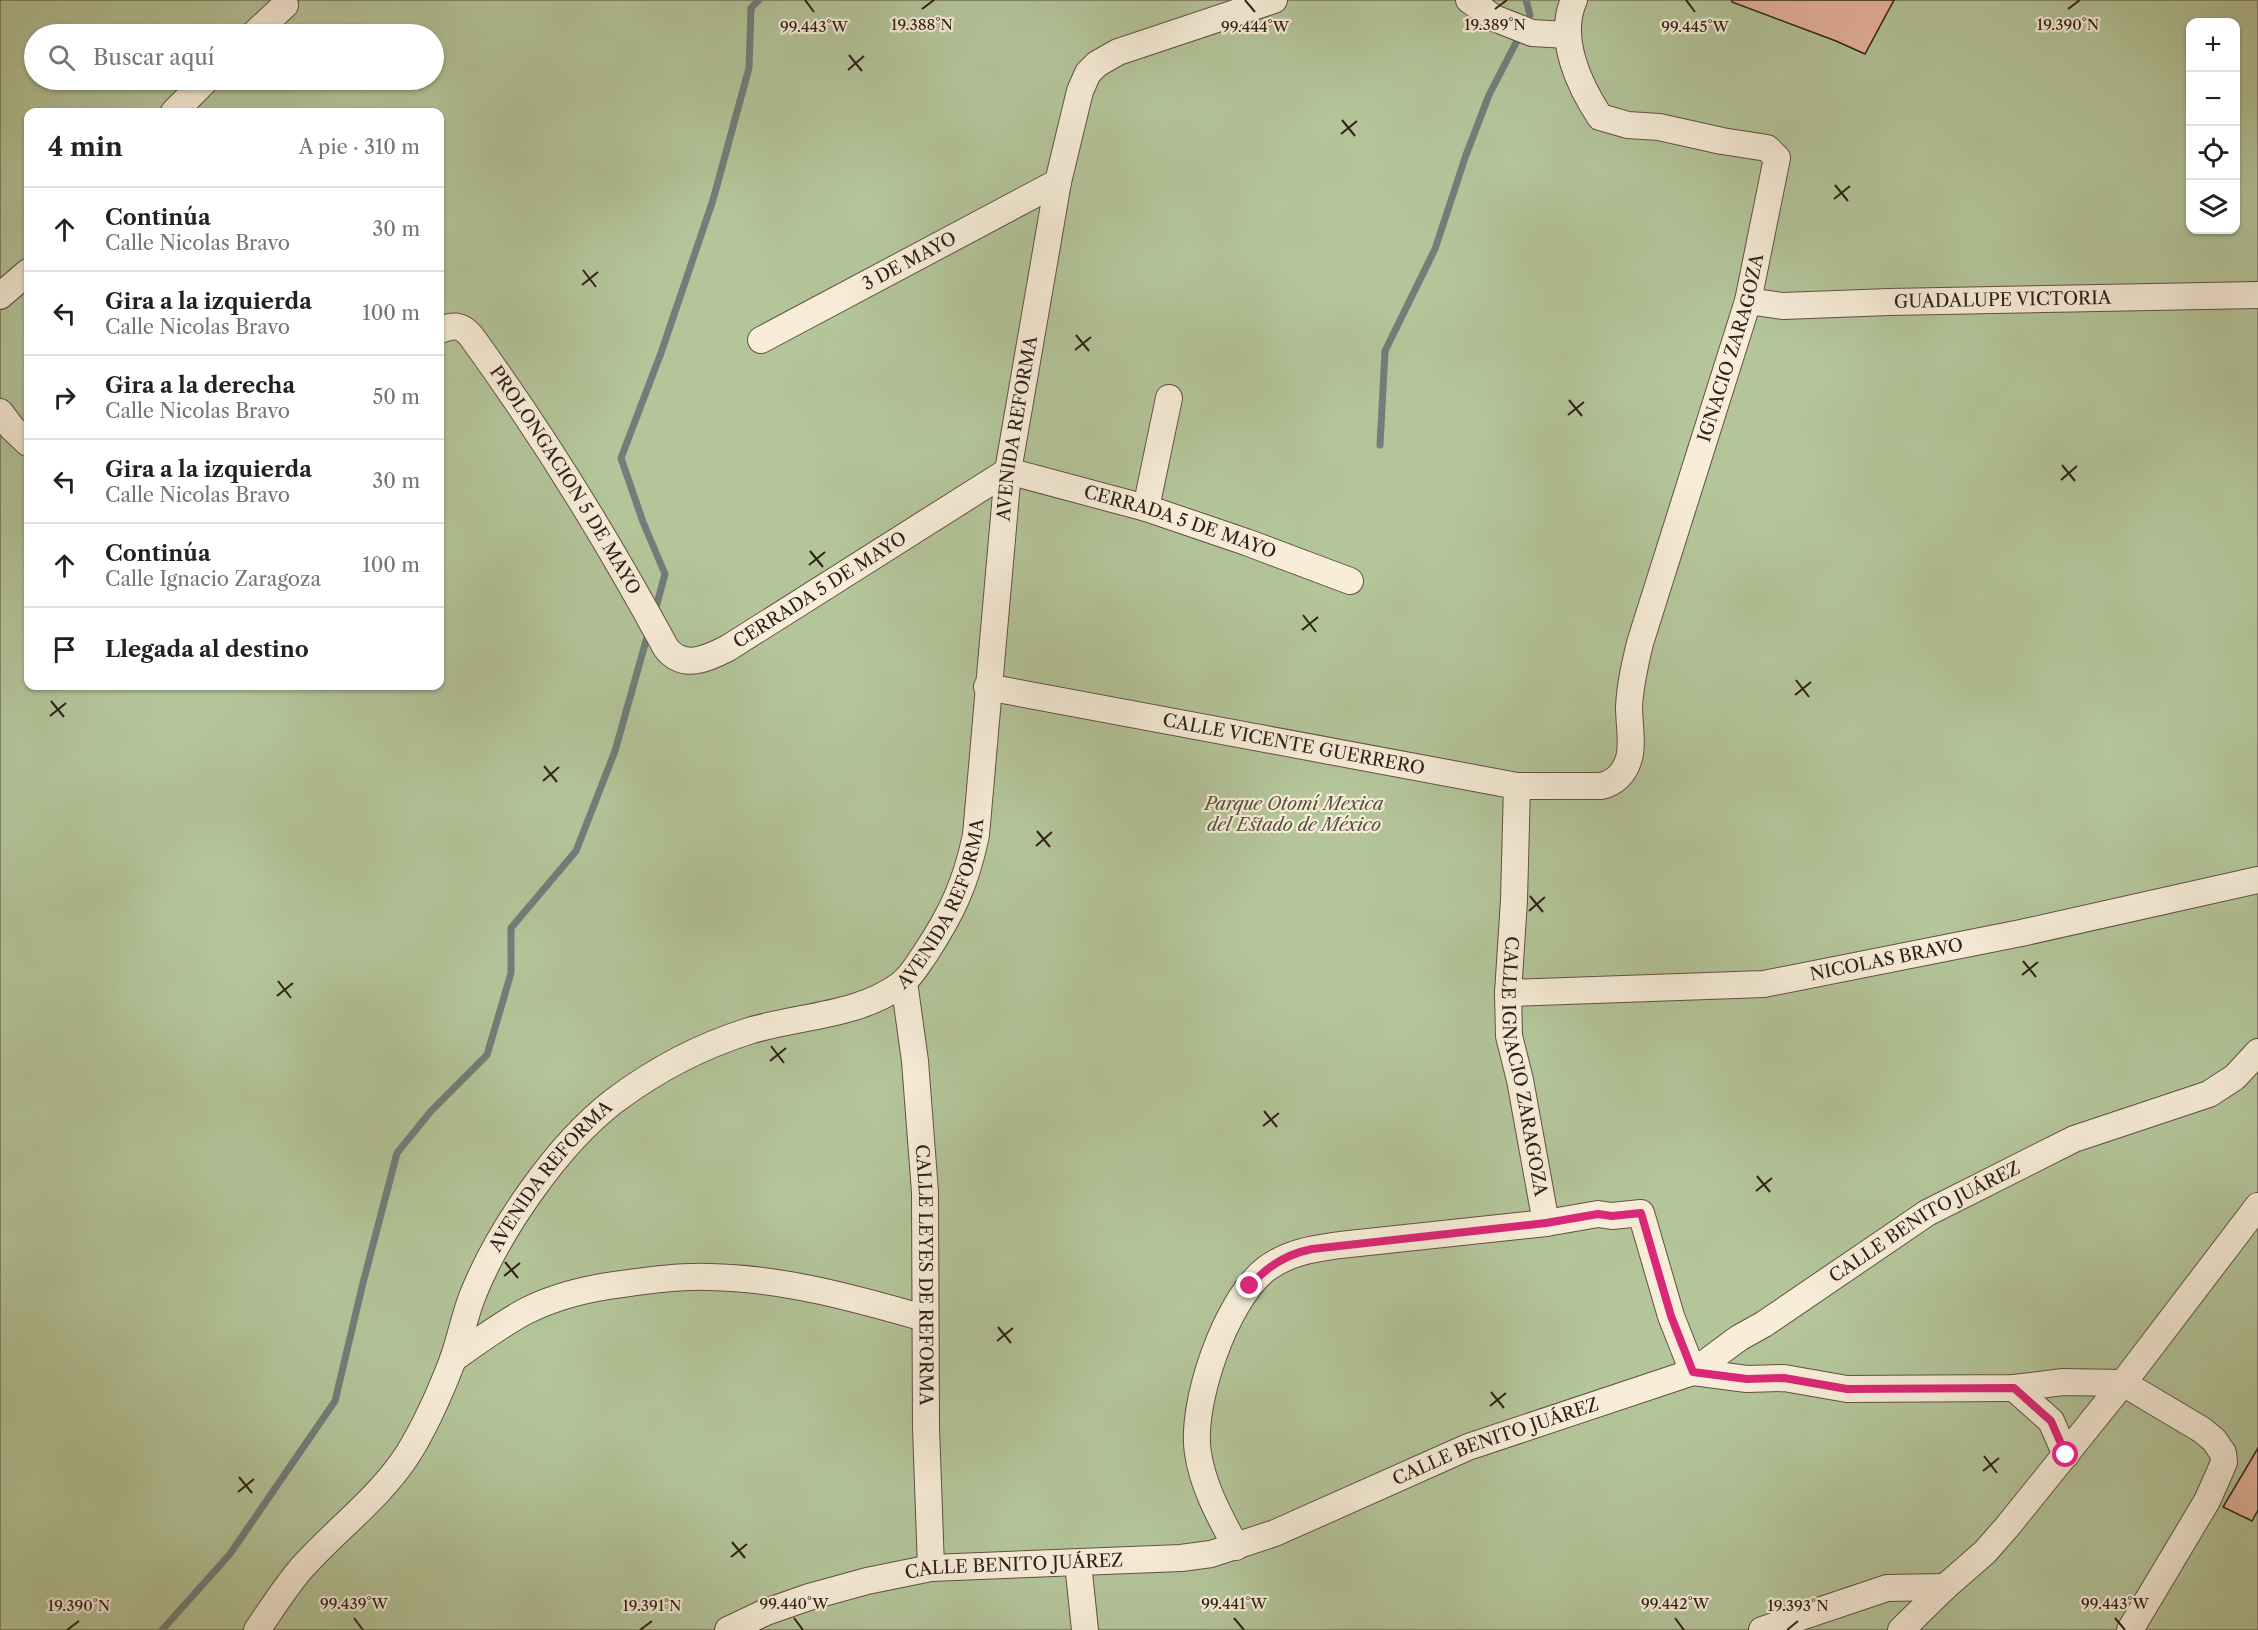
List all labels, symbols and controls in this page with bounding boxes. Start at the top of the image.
text: 19.388°N [891,15,953,34]
text: 19.389°N [1464,15,1526,34]
text: 19.390°N [2037,15,2099,34]
text: 99.443°W [780,17,848,36]
text: 99.444°W [1221,17,1290,36]
text: 99.445°W [1661,17,1729,36]
map controls [2186,18,2240,234]
button: + [2186,18,2240,72]
search box [24,24,444,90]
icon: search [45,41,78,74]
text: Buscar aquí [93,44,215,71]
button: − [2186,72,2240,126]
button: locate [2186,126,2240,180]
text: 4 min [48,131,123,163]
text: A pie · 310 m [299,135,420,159]
button: layers [2186,180,2240,234]
text: Continúa [105,204,211,231]
icon: ahead [48,213,81,246]
text: 30 m [372,217,420,241]
street label: 3 DE MAYO [858,227,960,295]
text: Calle Nicolas Bravo [105,231,290,255]
street label: IGNACIO ZARAGOZA [1693,251,1768,445]
street label: GUADALUPE VICTORIA [1894,287,2112,313]
text: Gira a la izquierda [105,288,312,315]
icon: left [48,297,81,330]
text: 100 m [362,301,420,325]
text: Calle Nicolas Bravo [105,315,290,339]
street label: AVENIDA REFORMA [993,334,1042,523]
street label: PROLONGACION 5 DE MAYO [485,362,645,599]
text: Gira a la derecha [105,372,295,399]
icon: right [48,381,81,414]
text: 50 m [373,385,420,409]
text: Calle Nicolas Bravo [105,399,290,423]
text: Gira a la izquierda [105,456,312,483]
icon: left [48,465,81,498]
text: 30 m [372,469,420,493]
street label: CERRADA 5 DE MAYO [1081,481,1279,563]
text: Calle Nicolas Bravo [105,483,290,507]
street label: CERRADA 5 DE MAYO [729,527,911,653]
text: Continúa [105,540,211,567]
icon: ahead [48,549,81,582]
text: 100 m [362,553,420,577]
text: Calle Ignacio Zaragoza [105,567,321,591]
icon: arrive [48,633,81,666]
text: Llegada al destino [105,636,309,663]
street label: CALLE VICENTE GUERRERO [1161,709,1427,780]
park label: Parque Otomí Mexica del Estado de México [1203,793,1384,836]
street label: AVENIDA REFORMA [892,817,988,994]
street label: NICOLAS BRAVO [1808,934,1965,986]
street label: CALLE IGNACIO ZARAGOZA [1497,935,1552,1199]
street label: AVENIDA REFORMA [484,1096,617,1257]
street label: CALLE LEYES DE REFORMA [910,1143,937,1406]
street label: CALLE BENITO JUÁREZ [1825,1157,2024,1287]
route end [1236,1272,1262,1298]
street label: CALLE BENITO JUÁREZ [1389,1393,1602,1490]
route start [2052,1441,2078,1467]
street label: CALLE BENITO JUÁREZ [903,1549,1124,1584]
text: 99.439°W [320,1594,389,1613]
text: 99.440°W [759,1594,829,1613]
text: 99.441°W [1201,1594,1267,1613]
text: 99.442°W [1641,1594,1710,1613]
text: 99.443°W [2081,1594,2149,1613]
text: 19.390°N [48,1596,110,1615]
text: 19.391°N [623,1596,681,1615]
text: 19.393°N [1767,1596,1829,1615]

